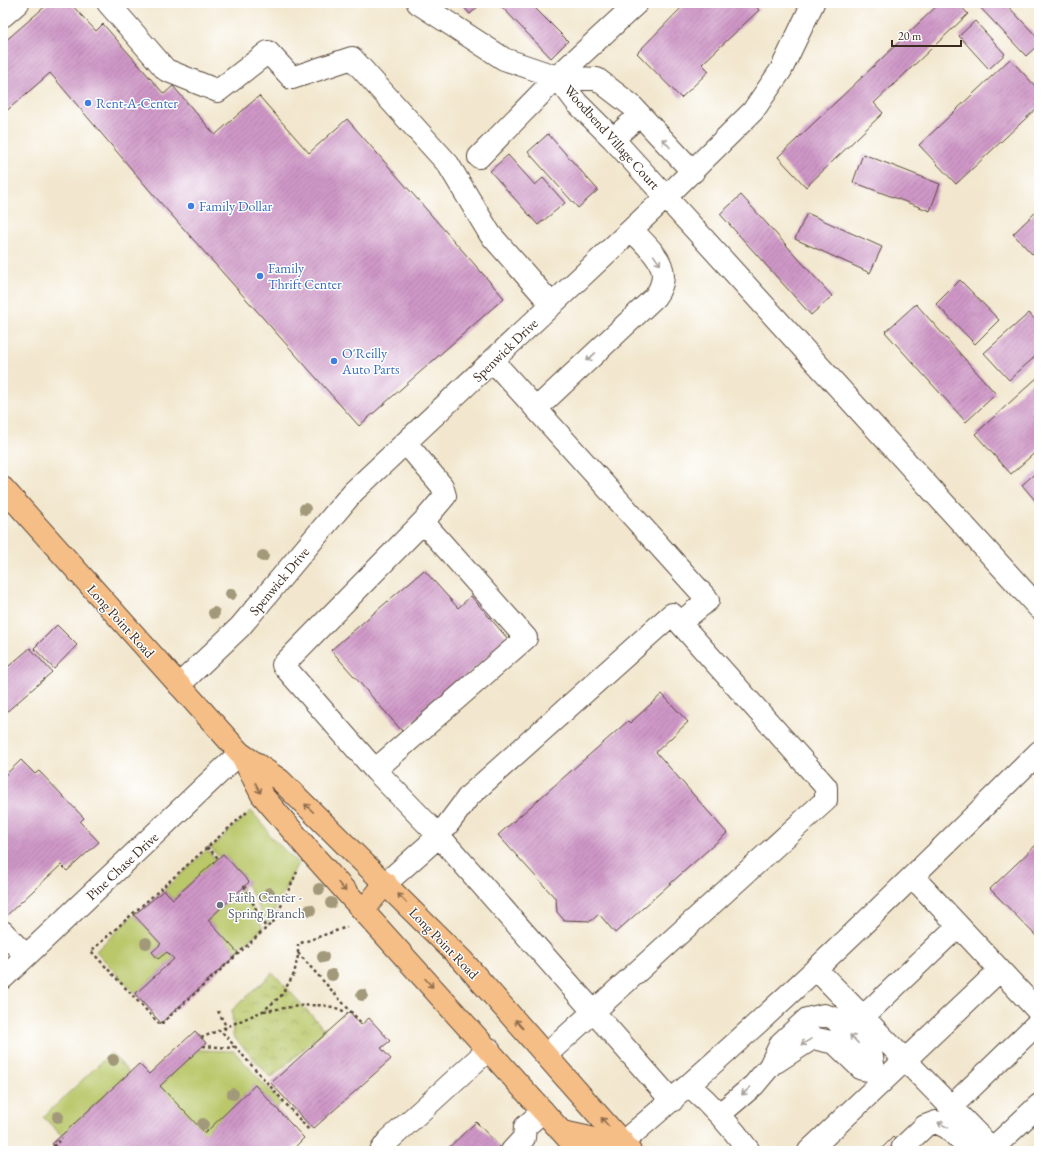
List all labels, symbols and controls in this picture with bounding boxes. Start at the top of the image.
scale bar [892,22,961,48]
text: 20 m [898,28,922,44]
street label: Woodbend Village Court [560,81,664,194]
place label: Rent-A-Center [96,94,178,112]
marker: Rent-A-Center [83,98,93,108]
one-way arrow [662,138,671,148]
place label: Family Dollar [199,197,273,215]
marker: Family Dollar [186,201,196,211]
one-way arrow [653,254,661,265]
place label: Family Thrift Center [268,259,342,293]
marker: Family Thrift Center [255,271,265,281]
street label: Spenwick Drive [468,314,542,386]
place label: O'Reilly Auto Parts [341,344,400,378]
one-way arrow [586,353,596,362]
marker: O'Reilly Auto Parts [329,356,339,366]
street label: Spenwick Drive [245,543,313,619]
street label: Long Point Road [83,581,159,662]
one-way arrow [255,782,262,794]
one-way arrow [304,803,314,812]
street label: Pine Chase Drive [82,828,162,904]
one-way arrow [337,882,347,892]
place label: Faith Center - Spring Branch [228,888,305,922]
one-way arrow [397,893,406,903]
marker: Faith Center - Spring Branch [215,900,225,910]
street label: Long Point Road [405,903,483,983]
one-way arrow [425,978,434,988]
one-way arrow [515,1018,524,1029]
one-way arrow [850,1034,859,1044]
one-way arrow [800,1039,812,1047]
one-way arrow [741,1087,752,1096]
one-way arrow [600,1116,609,1127]
one-way arrow [937,1121,949,1128]

